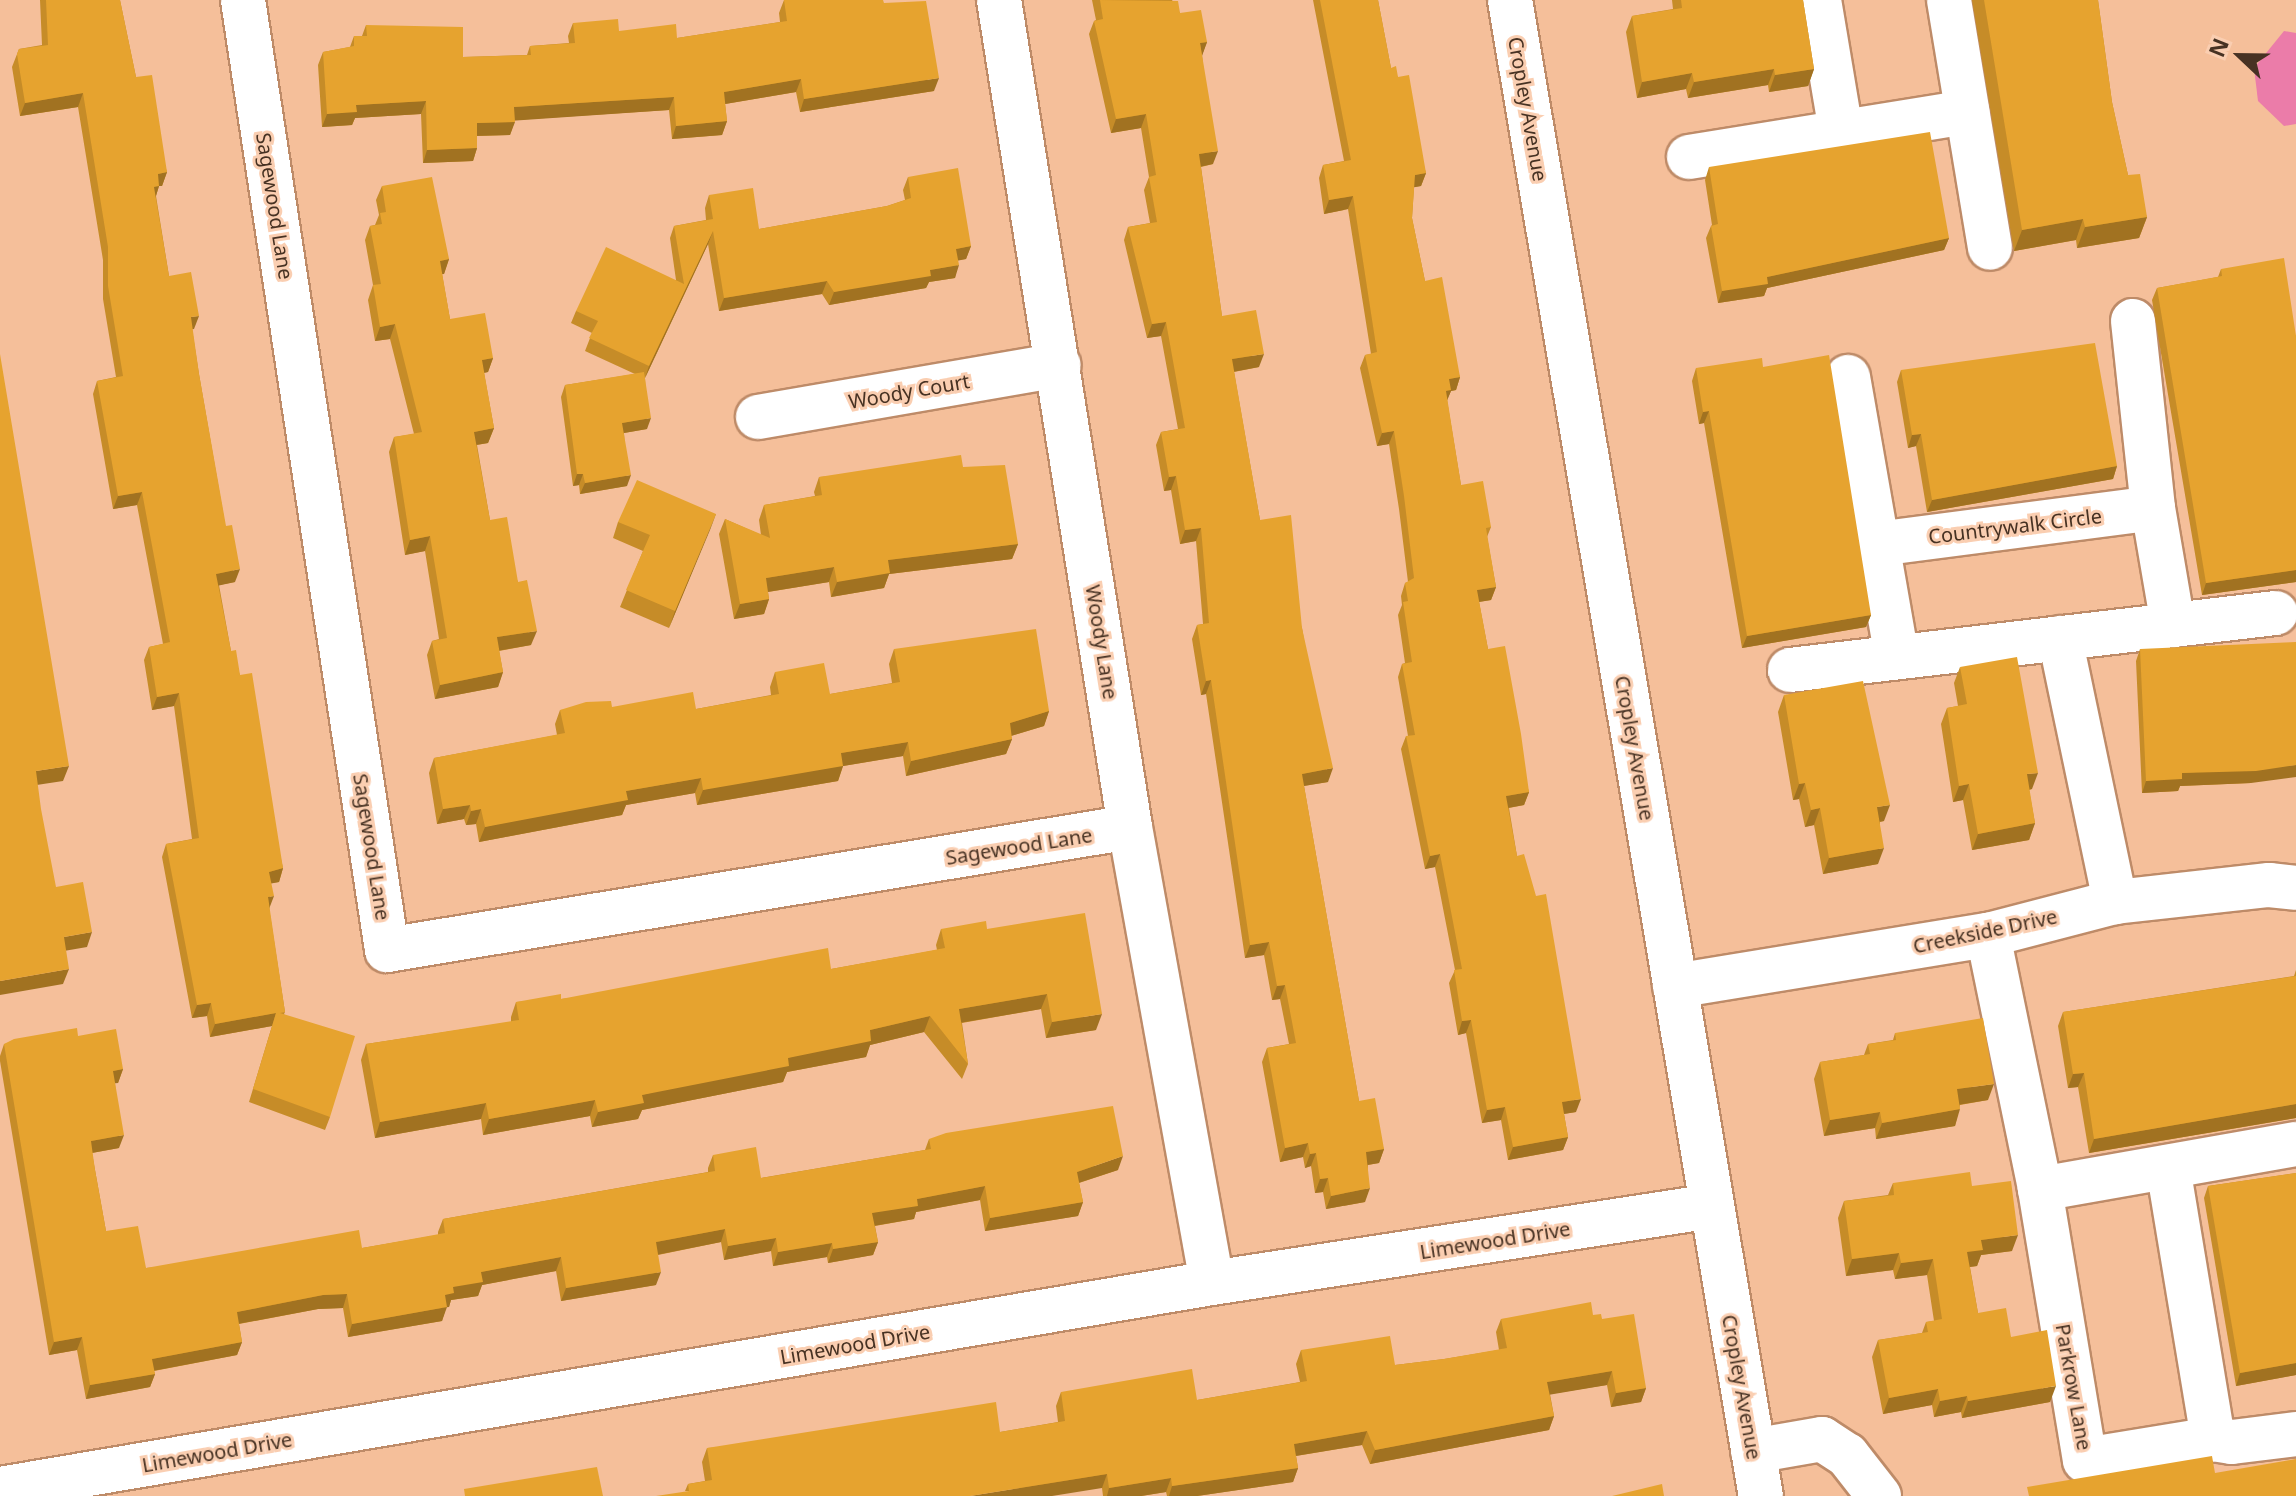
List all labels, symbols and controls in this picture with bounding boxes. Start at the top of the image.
north arrow [2200,16,2280,96]
text: N [2200,33,2235,61]
street label: Cropley Avenue [1503,35,1553,183]
street label: Sagewood Lane [252,131,298,281]
street label: Woody Court [847,369,971,413]
street label: Countrywalk Circle [1927,503,2103,549]
street label: Woody Lane [1081,583,1123,701]
street label: Cropley Avenue [1610,674,1660,822]
street label: Sagewood Lane [349,772,395,922]
street label: Sagewood Lane [944,823,1094,869]
street label: Creekside Drive [1911,904,2059,958]
street label: Limewood Drive [1418,1216,1572,1264]
street label: Cropley Avenue [1717,1313,1767,1461]
street label: Limewood Drive [778,1319,932,1369]
street label: Parkrow Lane [2051,1322,2097,1452]
street label: Limewood Drive [140,1427,294,1477]

